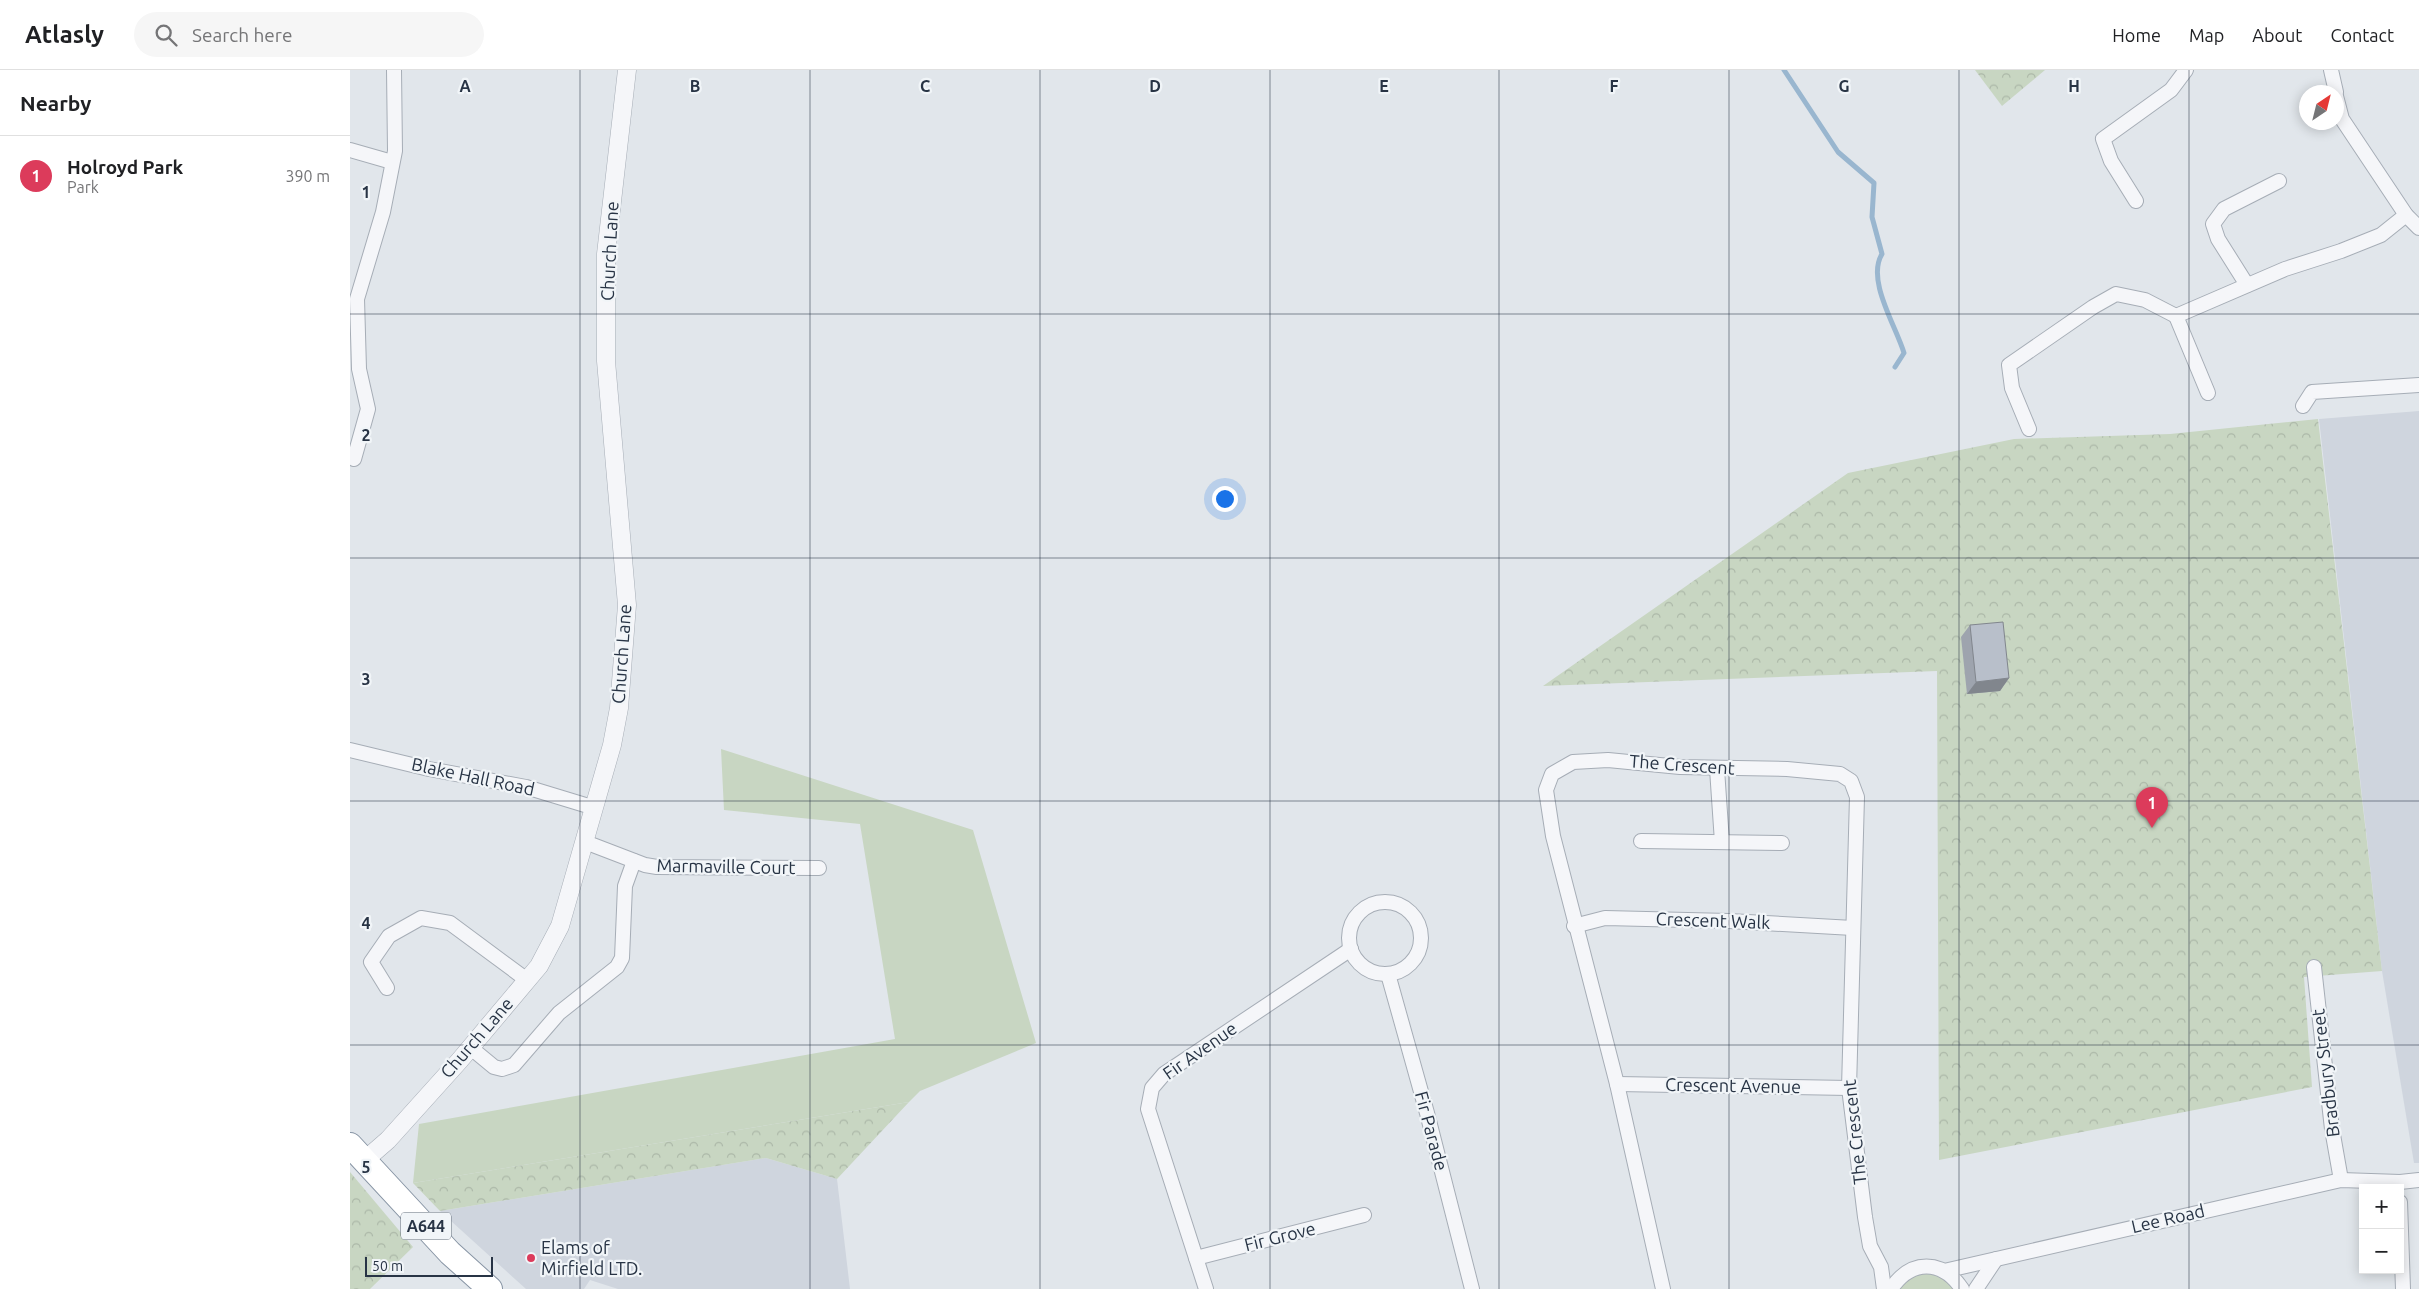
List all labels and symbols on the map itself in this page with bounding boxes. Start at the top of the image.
text: A [459,77,471,95]
text: B [690,77,700,95]
text: C [920,77,930,95]
text: D [1149,77,1161,95]
text: E [1379,77,1389,95]
text: F [1610,77,1619,95]
text: G [1838,77,1850,95]
text: H [2068,77,2080,95]
north arrow [2299,85,2344,130]
text: 1 [361,183,371,201]
street label: Church Lane [596,201,622,301]
text: 2 [361,426,371,444]
your location [1212,486,1238,512]
street label: Church Lane [608,603,634,704]
text: 3 [361,670,371,688]
street label: The Crescent [1629,750,1735,778]
street label: Blake Hall Road [410,753,536,799]
pin: 1 [2136,787,2168,828]
street label: Marmaville Court [656,855,796,877]
street label: Crescent Walk [1655,908,1771,932]
text: 4 [361,914,371,932]
street label: Church Lane [436,993,517,1082]
street label: Bradbury Street [2307,1008,2343,1138]
street label: Fir Avenue [1159,1017,1240,1083]
street label: Crescent Avenue [1665,1074,1801,1096]
street label: The Crescent [1839,1079,1869,1186]
street label: Fir Parade [1412,1089,1452,1173]
text: 5 [361,1158,371,1176]
street label: Lee Road [2129,1200,2206,1236]
road number: A644 [401,1212,451,1240]
street label: Fir Grove [1242,1218,1317,1255]
place label: Elams of Mirfield LTD. [541,1237,642,1278]
marker: Elams of Mirfield LTD. [525,1252,537,1264]
scale bar [365,1254,492,1277]

